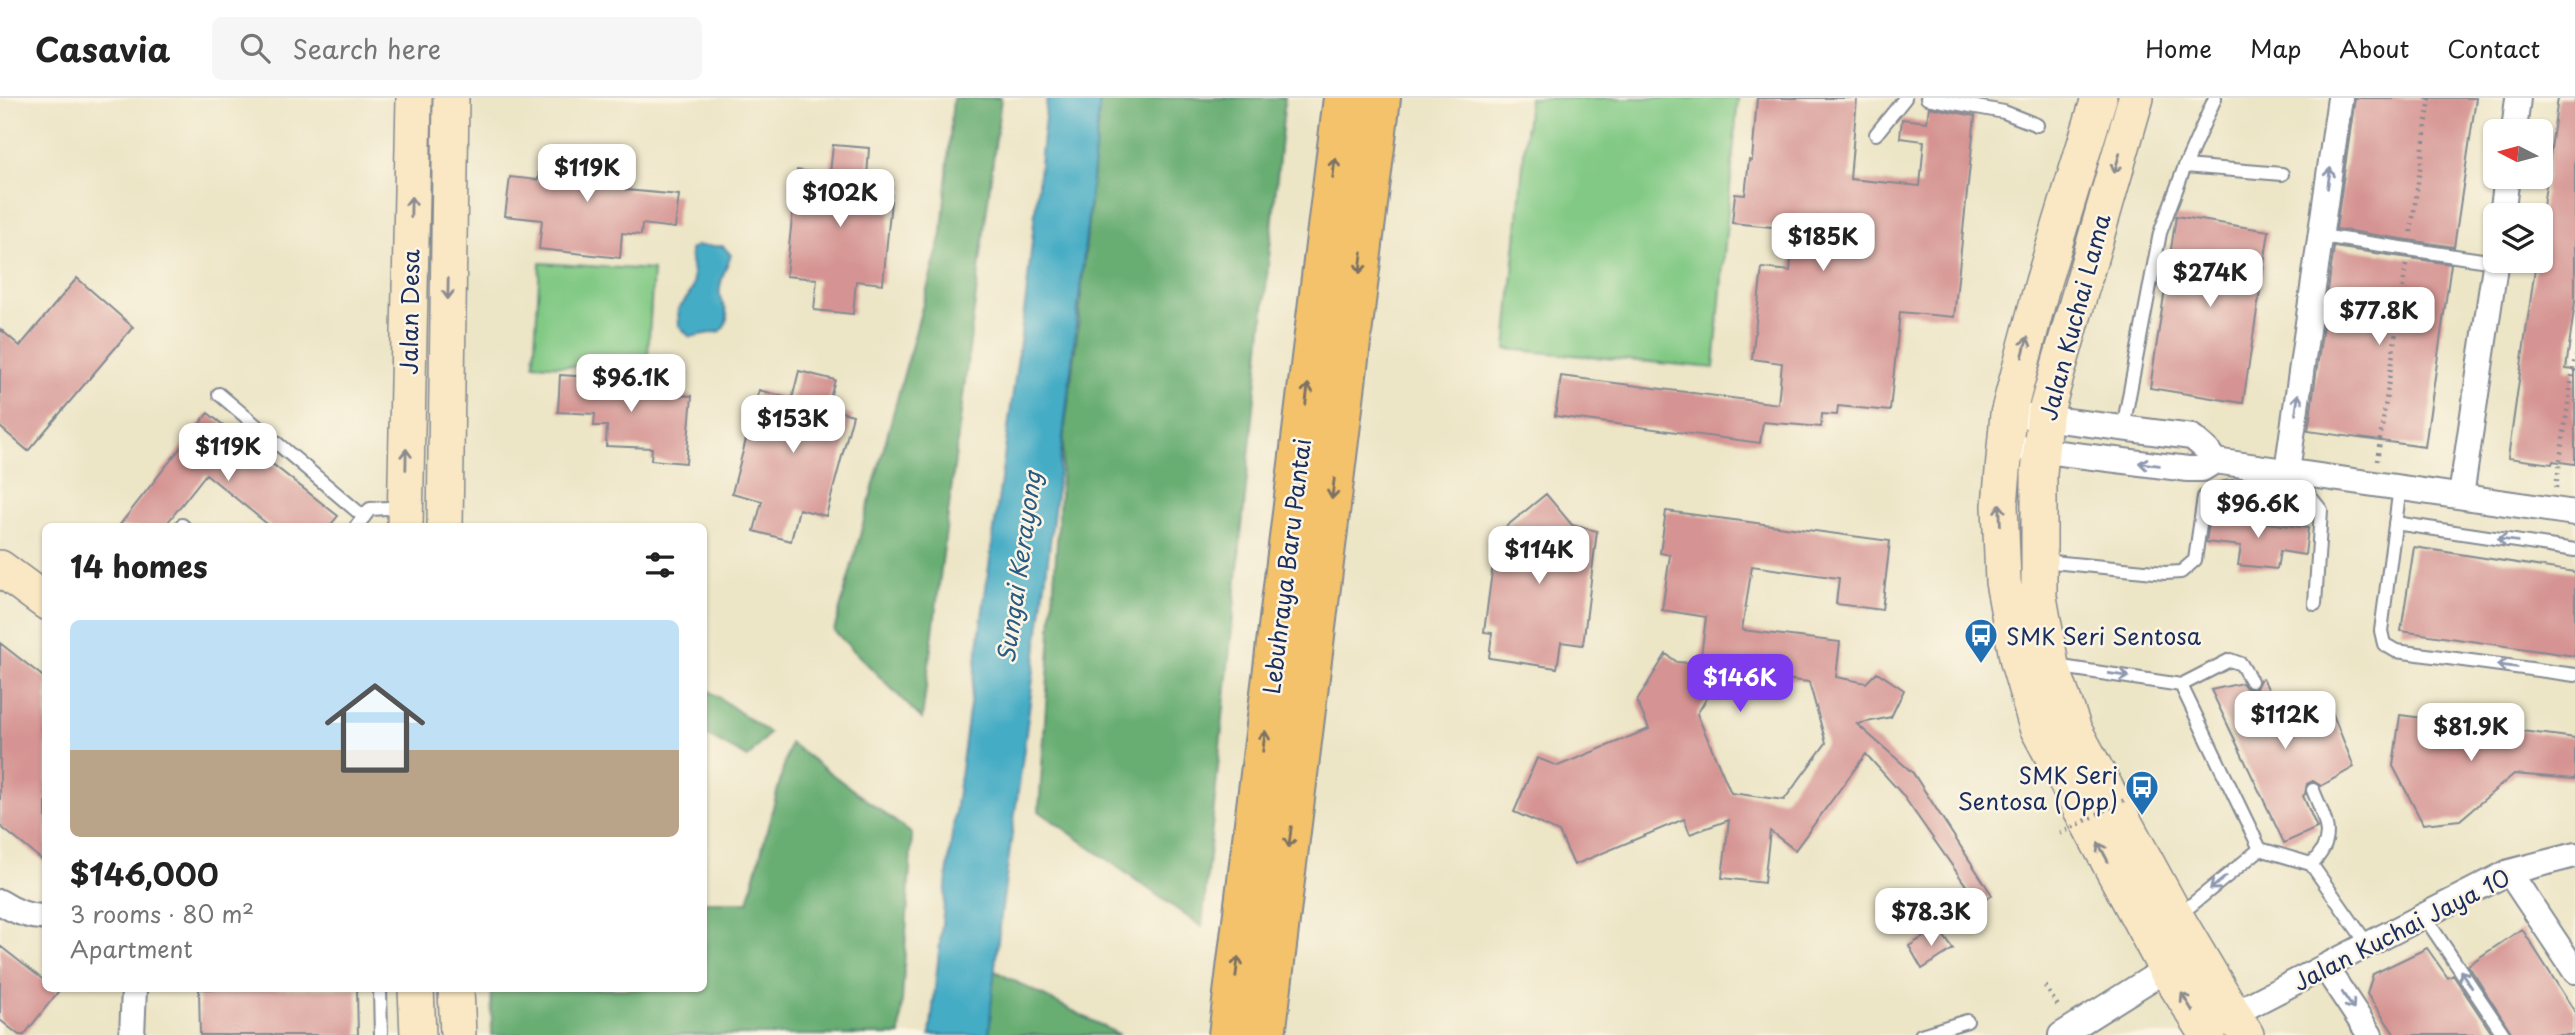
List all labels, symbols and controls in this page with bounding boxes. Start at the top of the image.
search box [212,17,702,80]
text: Casavia [35,23,170,73]
icon: search [236,29,274,67]
text: Search here [292,29,441,68]
text: Home [2145,30,2212,66]
text: Map [2250,30,2301,66]
text: About [2339,30,2409,66]
text: Contact [2447,30,2540,66]
north arrow [2483,119,2553,189]
map controls [2483,119,2553,273]
pin: $119K [538,144,636,204]
text: $119K [554,149,620,184]
one-way arrow [2109,152,2122,174]
one-way arrow [1328,157,1341,180]
one-way arrow [2323,168,2336,190]
pin: $102K [791,170,889,229]
text: $102K [802,174,878,209]
one-way arrow [405,195,418,218]
button: layers [2483,203,2553,273]
street label: Jalan Kuchai Lama [2030,209,2119,424]
pin: $185K [1774,214,1872,273]
text: $185K [1788,218,1858,253]
street label: Jalan Desa [390,248,428,375]
pin: $274K [2161,250,2259,309]
one-way arrow [1354,251,1367,274]
text: $274K [2173,254,2247,289]
one-way arrow [441,277,455,300]
pin: $77.8K [2322,288,2436,347]
text: $77.8K [2340,292,2418,327]
one-way arrow [2020,337,2033,359]
pin: $96.1K [574,354,688,414]
text: $96.1K [592,359,670,394]
one-way arrow [1300,383,1313,406]
one-way arrow [2290,393,2303,416]
pin: $153K [744,396,842,455]
text: $153K [757,400,829,435]
pin: $119K [179,424,277,483]
text: $119K [195,428,261,463]
street label: Lebuhraya Baru Pantai [1253,436,1319,696]
one-way arrow [399,447,413,470]
one-way arrow [2139,458,2161,471]
water label: Sungai Kerayong [987,467,1050,665]
one-way arrow [1327,477,1340,500]
pin: $96.6K [2201,480,2315,540]
text: $96.6K [2216,485,2300,520]
one-way arrow [1994,503,2007,526]
pin: $114K [1490,526,1588,586]
text: $114K [1504,531,1574,566]
one-way arrow [2497,533,2519,546]
text: 14 homes [70,543,208,588]
icon: filters [641,546,679,584]
bus stop icon: SMK Seri Sentosa [1962,616,2000,665]
place label: SMK Seri Sentosa [2006,618,2202,653]
pin: $146K [1691,654,1789,714]
text: $146K [1703,659,1777,694]
one-way arrow [2497,659,2519,672]
icon: home [312,665,438,791]
one-way arrow [2107,669,2130,682]
pin: $112K [2236,692,2334,751]
text: $112K [2251,696,2319,731]
pin: $81.9K [2414,704,2528,763]
text: $81.9K [2433,708,2509,743]
one-way arrow [1258,731,1271,753]
place label: SMK Seri Sentosa (Opp) [1958,757,2118,818]
bus stop icon: SMK Seri Sentosa (Opp) [2123,768,2161,817]
one-way arrow [1284,825,1297,848]
one-way arrow [2096,843,2110,863]
text: $146,000 [70,851,219,896]
street label: Jalan Kuchai Jaya 10 [2286,859,2516,999]
one-way arrow [2209,875,2227,890]
pin: $78.3K [1874,888,1988,948]
text: $78.3K [1891,893,1971,928]
text: 3 rooms · 80 m² [70,896,254,931]
text: Apartment [70,931,193,966]
one-way arrow [1230,956,1243,979]
one-way arrow [2459,969,2473,989]
one-way arrow [2340,991,2355,1010]
one-way arrow [2180,993,2194,1012]

